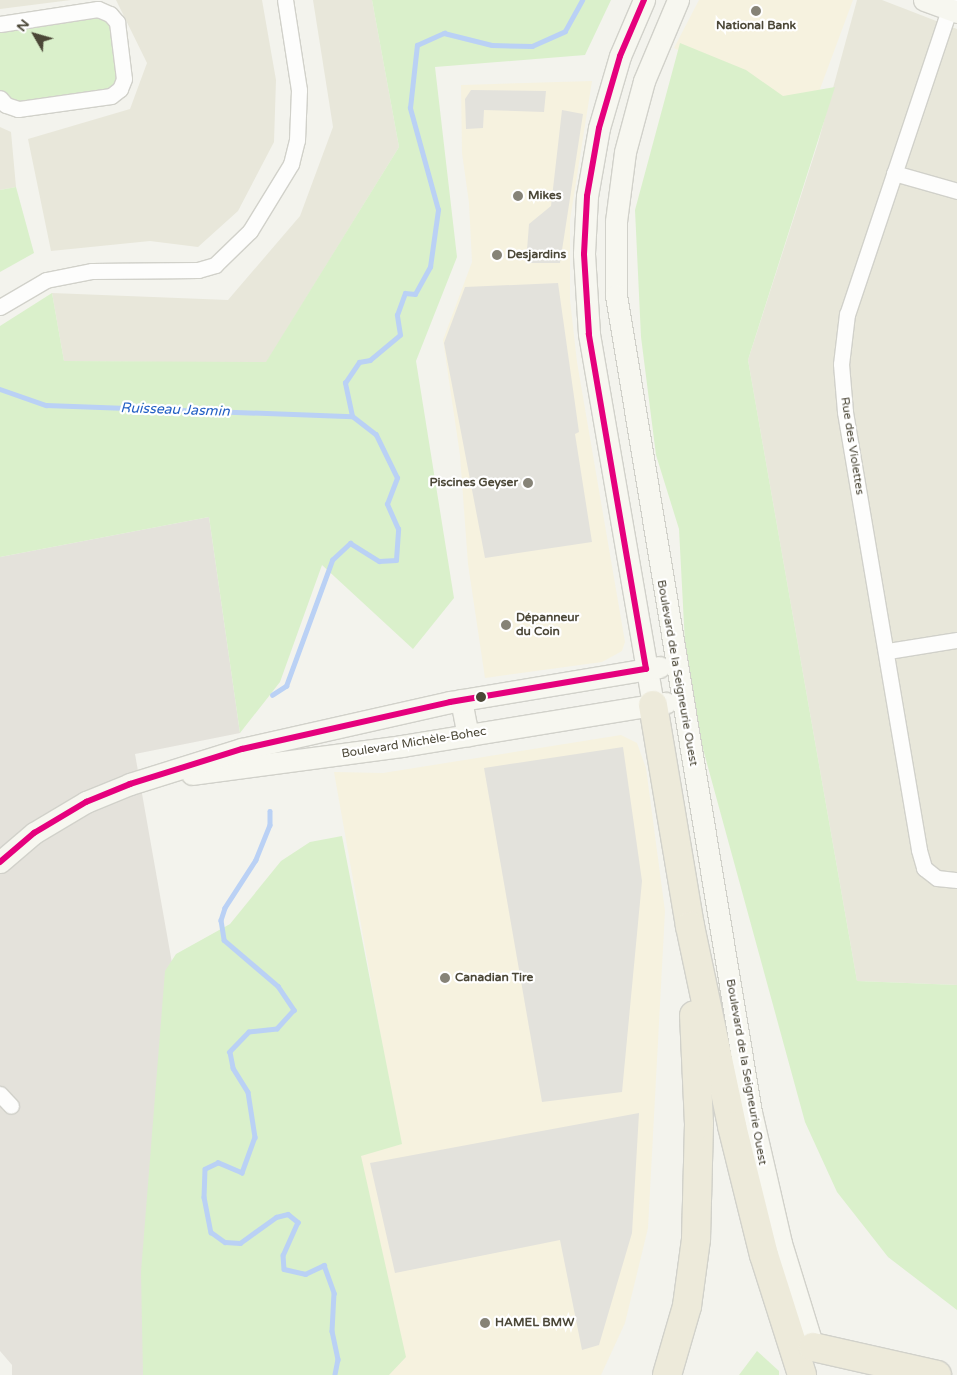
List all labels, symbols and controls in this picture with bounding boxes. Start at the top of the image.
marker: National Bank [750,5,762,17]
north arrow [10,10,60,60]
text: N [13,16,33,35]
place label: National Bank [716,19,796,33]
place label: Mikes [528,189,561,203]
marker: Mikes [512,190,524,202]
place label: Desjardins [507,248,566,262]
marker: Desjardins [491,249,503,261]
street label: Rue des Violettes [837,396,867,496]
water label: Ruisseau Jasmin [120,400,230,420]
place label: Piscines Geyser [430,476,518,490]
marker: Piscines Geyser [522,477,534,489]
street label: Boulevard de la Seigneurie Ouest [654,579,700,767]
place label: Dépanneur du Coin [516,611,579,639]
marker: Dépanneur du Coin [500,619,512,631]
unlabelled marker [476,692,486,702]
street label: Boulevard Michèle-Bohec [341,724,487,762]
place label: Canadian Tire [455,971,533,985]
marker: Canadian Tire [439,972,451,984]
street label: Boulevard de la Seigneurie Ouest [723,978,769,1166]
place label: HAMEL BMW [495,1316,574,1330]
marker: HAMEL BMW [479,1317,491,1329]

